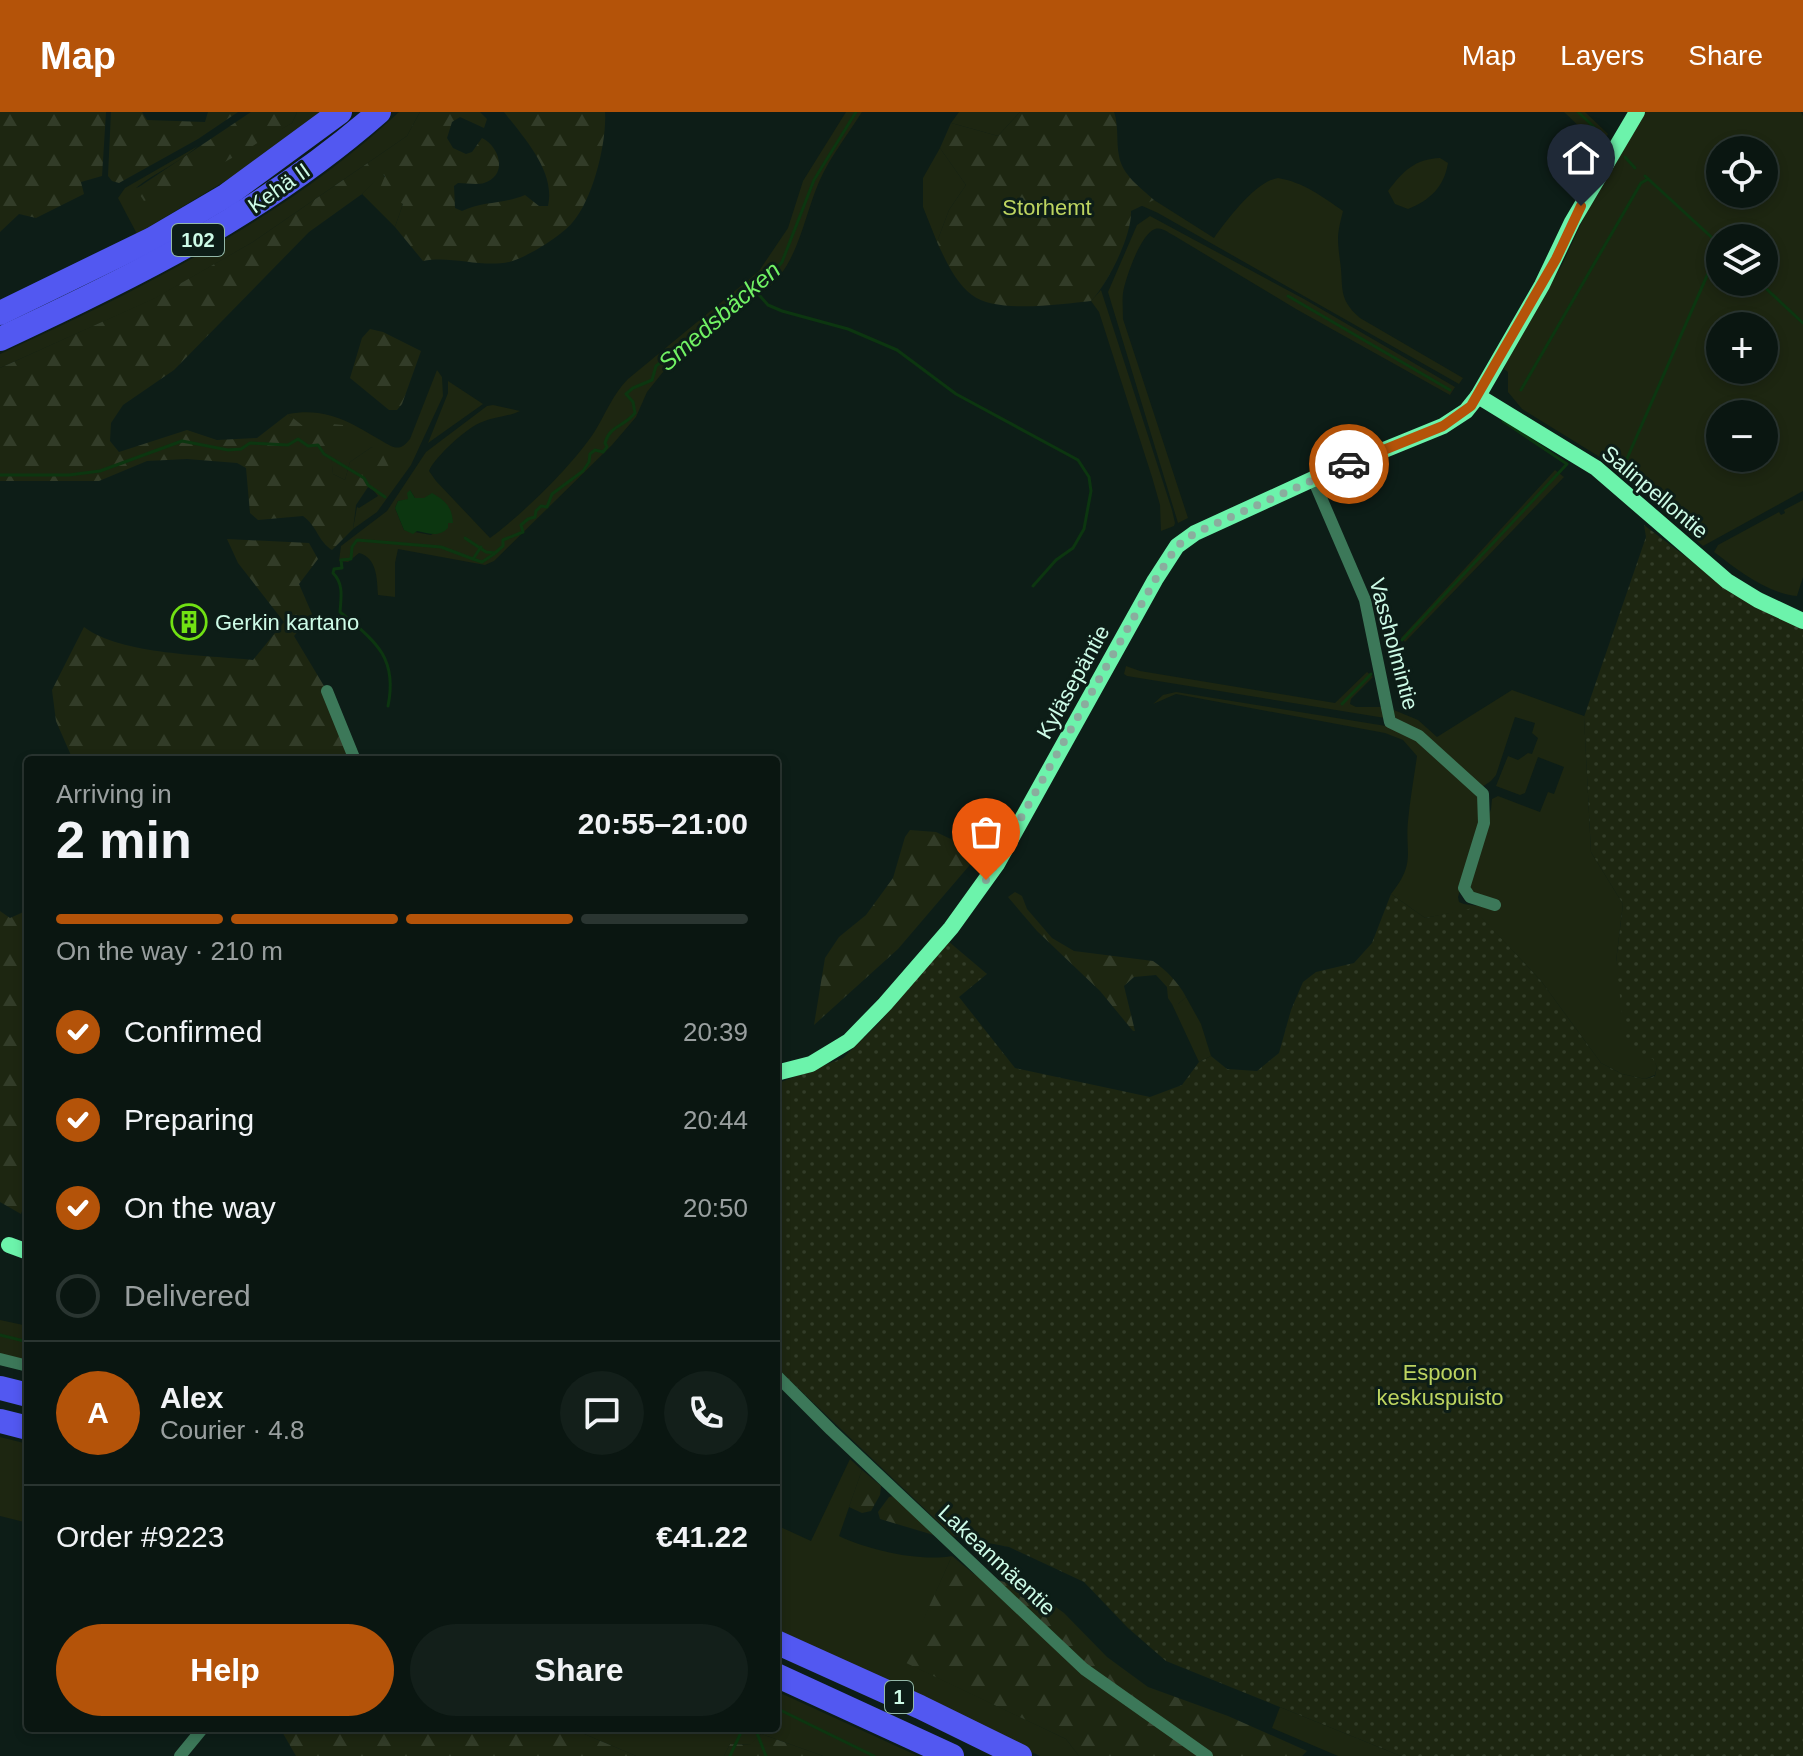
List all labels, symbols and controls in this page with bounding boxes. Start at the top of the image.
text: Map [40,35,116,77]
text: Map [1462,40,1516,71]
text: Layers [1560,40,1644,71]
text: Share [1688,40,1763,71]
pin [1547,124,1615,206]
icon: home [1559,136,1603,180]
map controls [1706,136,1778,472]
button: locate [1706,136,1778,208]
street label: Kehä II [243,158,315,218]
park label: Storhemt [1002,195,1092,220]
road number: 102 [172,224,224,256]
button: layers [1706,224,1778,296]
water label: Smedsbäcken [653,256,785,376]
button: + [1706,312,1778,384]
button: − [1706,400,1778,472]
courier [1309,424,1389,504]
street label: Salinpellontie [1597,440,1713,544]
icon: car [1327,442,1371,486]
street label: Vassholmintie [1364,575,1424,713]
building icon: Gerkin kartano [170,603,208,641]
place label: Gerkin kartano [215,610,359,635]
street label: Kyläsepäntie [1032,621,1114,743]
text: Arriving in [56,779,172,809]
pin [952,798,1020,880]
text: 20:55–21:00 [578,807,748,840]
icon: bag [964,810,1008,854]
text: 2 min [56,811,192,869]
text: On the way · 210 m [56,936,283,966]
icon: check [56,1010,100,1054]
text: Confirmed [124,1015,262,1048]
text: 20:39 [683,1017,748,1047]
icon: check [56,1098,100,1142]
text: Preparing [124,1103,254,1136]
text: 20:44 [683,1105,748,1135]
icon: check [56,1186,100,1230]
text: On the way [124,1191,276,1224]
text: 20:50 [683,1193,748,1223]
text: Delivered [124,1279,251,1312]
park label: Espoon keskuspuisto [1376,1360,1504,1410]
button: chat [560,1371,644,1455]
button: phone [664,1371,748,1455]
text: Alex [160,1381,223,1414]
text: A [87,1396,109,1429]
text: Courier · 4.8 [160,1415,305,1445]
street label: Lakeanmäentie [933,1500,1061,1620]
text: Order #9223 [56,1520,224,1553]
text: €41.22 [656,1520,748,1553]
button: Help [56,1624,394,1716]
button: Share [410,1624,748,1716]
road number: 1 [885,1681,913,1713]

